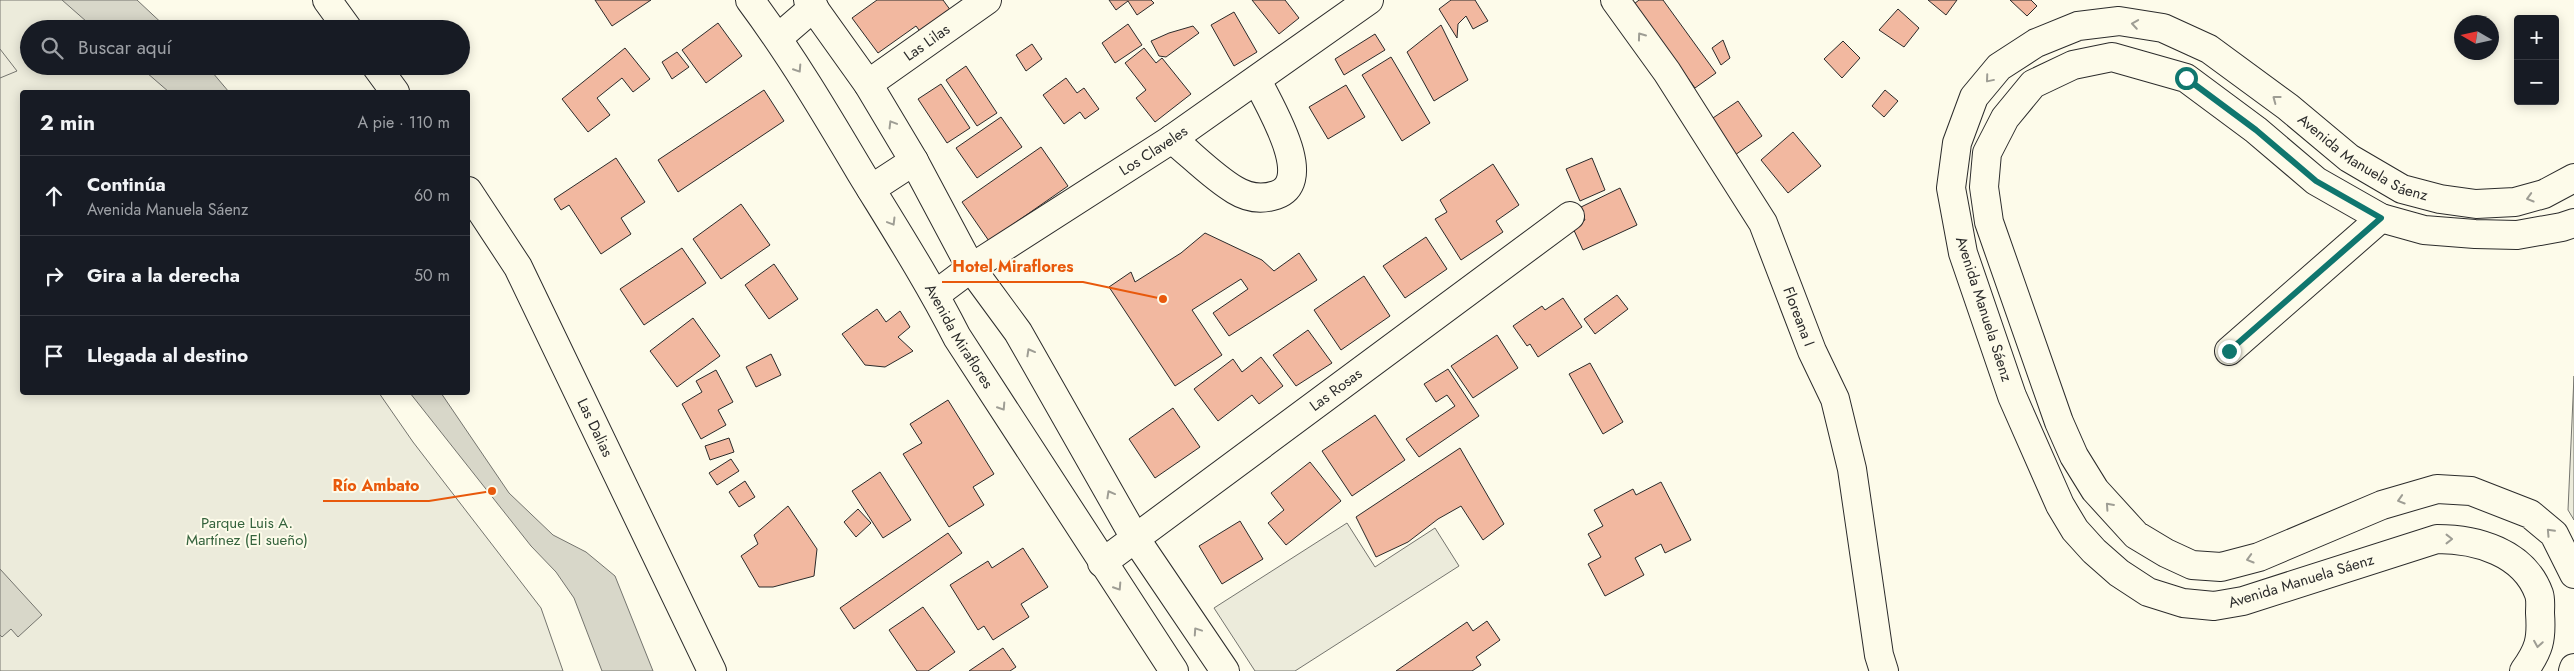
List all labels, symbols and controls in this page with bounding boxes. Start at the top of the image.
north arrow [2454,15,2499,60]
map controls [2514,15,2559,105]
button: + [2514,15,2559,60]
street label: Las Lilas [899,19,954,66]
one-way arrow [2131,19,2139,29]
search box [20,20,470,75]
one-way arrow [1638,32,1647,42]
icon: search [38,34,66,62]
text: Buscar aquí [78,34,172,61]
button: − [2514,60,2559,105]
one-way arrow [791,63,801,72]
route start [2175,67,2198,90]
one-way arrow [1987,73,1995,82]
one-way arrow [2272,96,2282,105]
text: 2 min [40,108,95,138]
street label: Avenida Manuela Sáenz [2293,109,2430,206]
text: A pie · 110 m [357,111,450,134]
one-way arrow [888,120,898,129]
street label: Los Claveles [1115,120,1192,181]
text: Continúa [87,171,166,198]
icon: ahead [40,182,68,210]
text: 60 m [414,184,450,207]
one-way arrow [2526,192,2534,202]
text: Avenida Manuela Sáenz [87,198,248,221]
one-way arrow [885,217,895,226]
street label: Avenida Manuela Sáenz [1950,234,2018,384]
callout: Hotel Miraflores [942,251,1083,282]
text: Hotel Miraflores [952,255,1074,278]
icon: right [40,262,68,290]
text: Gira a la derecha [87,262,240,289]
text: 50 m [414,264,450,287]
street label: Avenida Miraflores [919,280,999,393]
street label: Floreana I [1777,284,1820,350]
route end [2218,340,2241,363]
icon: arrive [40,342,68,370]
text: Llegada al destino [87,342,248,369]
one-way arrow [1026,349,1036,358]
street label: Las Rosas [1305,363,1367,417]
street label: Las Dalias [572,395,619,460]
one-way arrow [996,401,1005,410]
callout: Río Ambato [323,470,429,501]
text: Río Ambato [333,474,419,497]
one-way arrow [1106,490,1116,499]
one-way arrow [2397,494,2406,504]
one-way arrow [2106,503,2115,512]
park label: Parque Luis A. Martínez (El sueño) [186,512,308,551]
one-way arrow [2547,529,2556,538]
one-way arrow [2446,534,2453,544]
street label: Avenida Manuela Sáenz [2225,548,2377,614]
one-way arrow [2246,554,2255,564]
one-way arrow [1112,582,1122,591]
one-way arrow [1194,627,1203,636]
one-way arrow [2534,640,2544,649]

